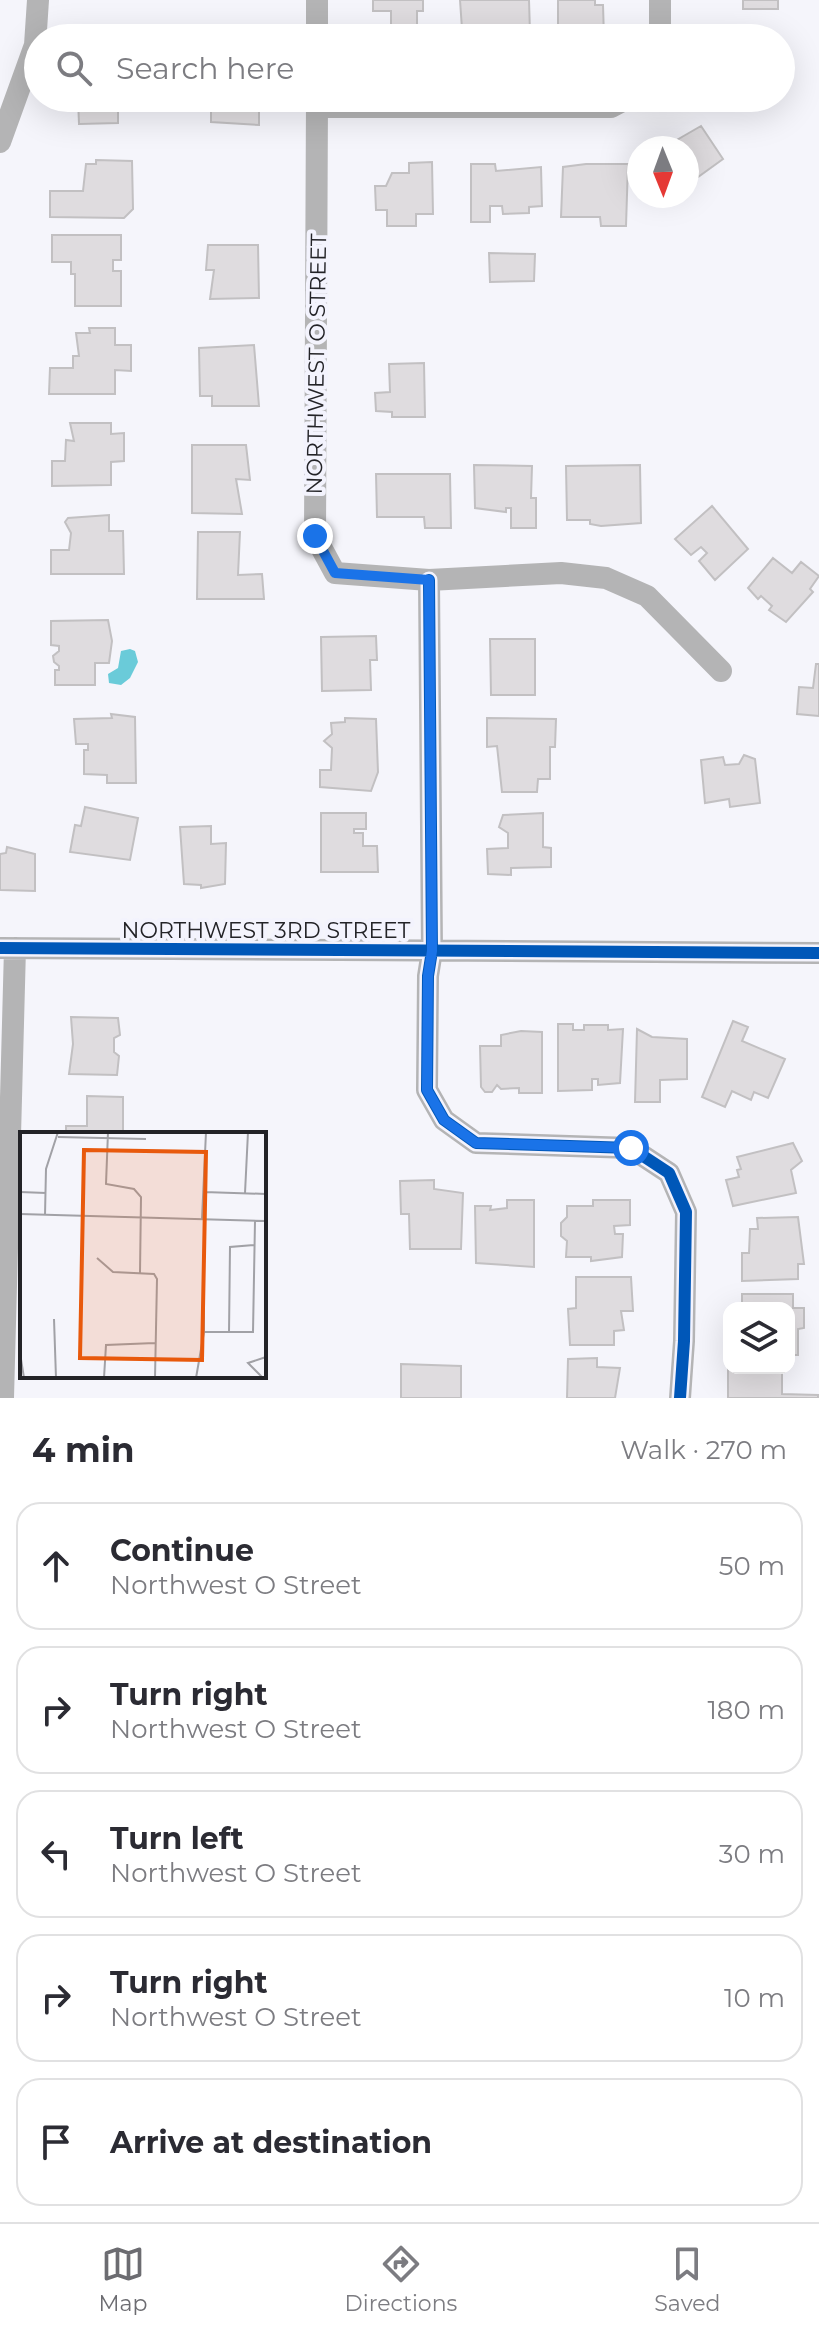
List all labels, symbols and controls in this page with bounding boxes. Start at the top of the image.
search box [24,24,795,112]
icon: search [52,46,96,90]
text: Search here [116,50,294,87]
north arrow [627,136,699,208]
street label: NORTHWEST O STREET [301,233,332,495]
route end [297,518,333,554]
street label: NORTHWEST 3RD STREET [122,917,411,944]
route start [613,1130,649,1166]
inset map [20,1132,266,1378]
map controls [723,1302,795,1374]
button: layers [723,1302,795,1374]
text: 4 min [32,1429,134,1471]
text: Walk · 270 m [620,1434,787,1466]
text: Continue [110,1532,254,1569]
icon: ahead [34,1544,78,1588]
text: 50 m [719,1550,785,1582]
text: Northwest O Street [110,1569,362,1601]
text: Turn right [110,1676,267,1713]
icon: right [34,1688,78,1732]
text: 180 m [707,1694,785,1726]
text: Northwest O Street [110,1713,362,1745]
text: Turn left [110,1820,243,1857]
icon: left [34,1832,78,1876]
text: 30 m [719,1838,785,1870]
text: Northwest O Street [110,1857,362,1889]
text: Turn right [110,1964,267,2001]
icon: right [34,1976,78,2020]
text: 10 m [724,1982,785,2014]
text: Northwest O Street [110,2001,362,2033]
icon: arrive [34,2120,78,2164]
text: Arrive at destination [110,2124,432,2161]
tab: Map [99,2242,147,2317]
tab: Directions [345,2242,457,2317]
tab: Saved [654,2242,720,2317]

